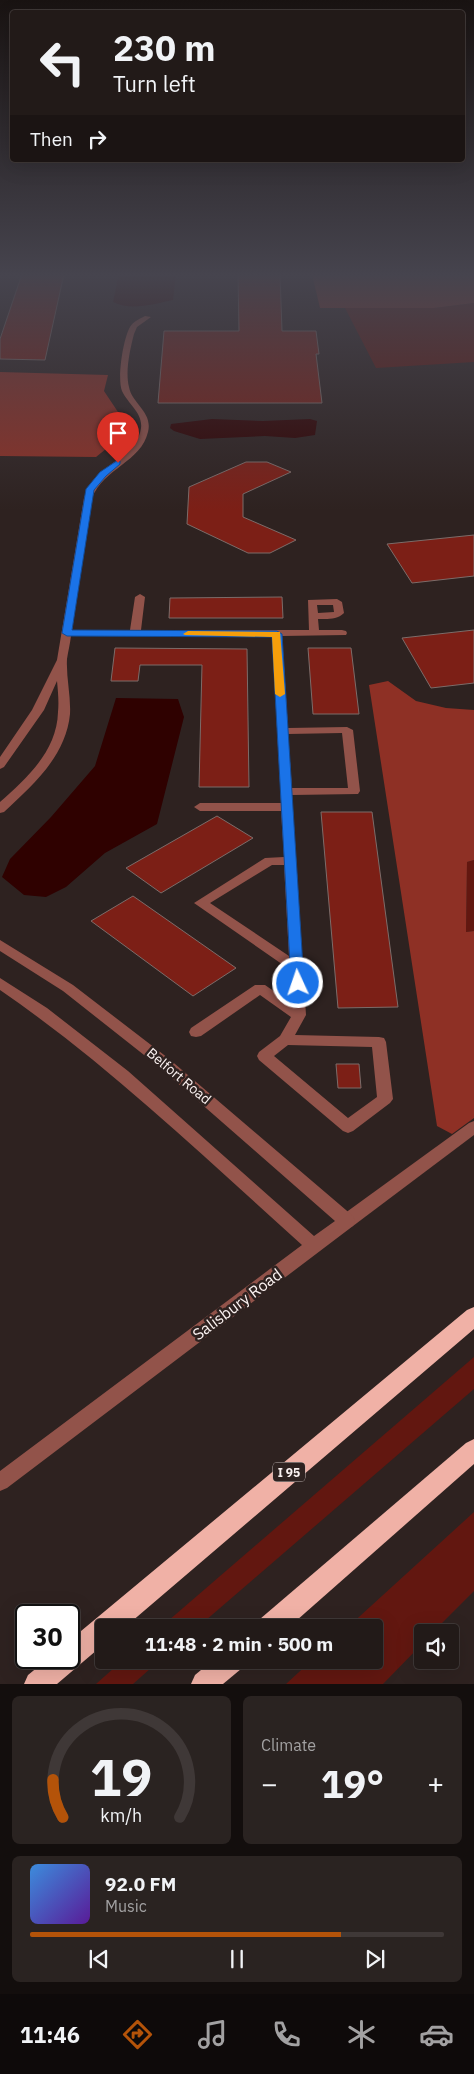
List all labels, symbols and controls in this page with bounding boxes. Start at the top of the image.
text: 230 m [113,25,216,71]
icon: left [30,30,95,95]
text: Turn left [113,69,196,98]
icon: right [83,125,111,153]
text: Then [30,127,73,151]
pin [97,412,139,463]
icon: arrive [104,419,132,447]
position arrow [271,956,323,1008]
street label: Belfort Road [143,1044,215,1108]
street label: Salisbury Road [188,1264,286,1344]
road number: I 95 [273,1462,305,1481]
speed limit sign: 30 [15,1604,80,1669]
map controls [414,1624,459,1669]
button: sound [414,1624,459,1669]
text: 11:48 · 2 min · 500 m [145,1632,333,1656]
text: Climate [261,1735,316,1755]
text: 19 [90,1743,153,1810]
text: 19° [321,1759,384,1808]
text: − [261,1765,278,1802]
text: + [427,1765,444,1802]
text: km/h [101,1804,143,1827]
text: 92.0 FM [105,1872,176,1896]
text: Music [105,1896,147,1916]
icon: previous [85,1945,113,1973]
icon: pause [223,1945,251,1973]
icon: next [361,1945,389,1973]
icon: directions [120,2017,155,2052]
icon: music [195,2017,230,2052]
icon: phone [269,2017,304,2052]
icon: climate [344,2017,379,2052]
icon: car [419,2017,454,2052]
text: 11:46 [20,2020,80,2049]

